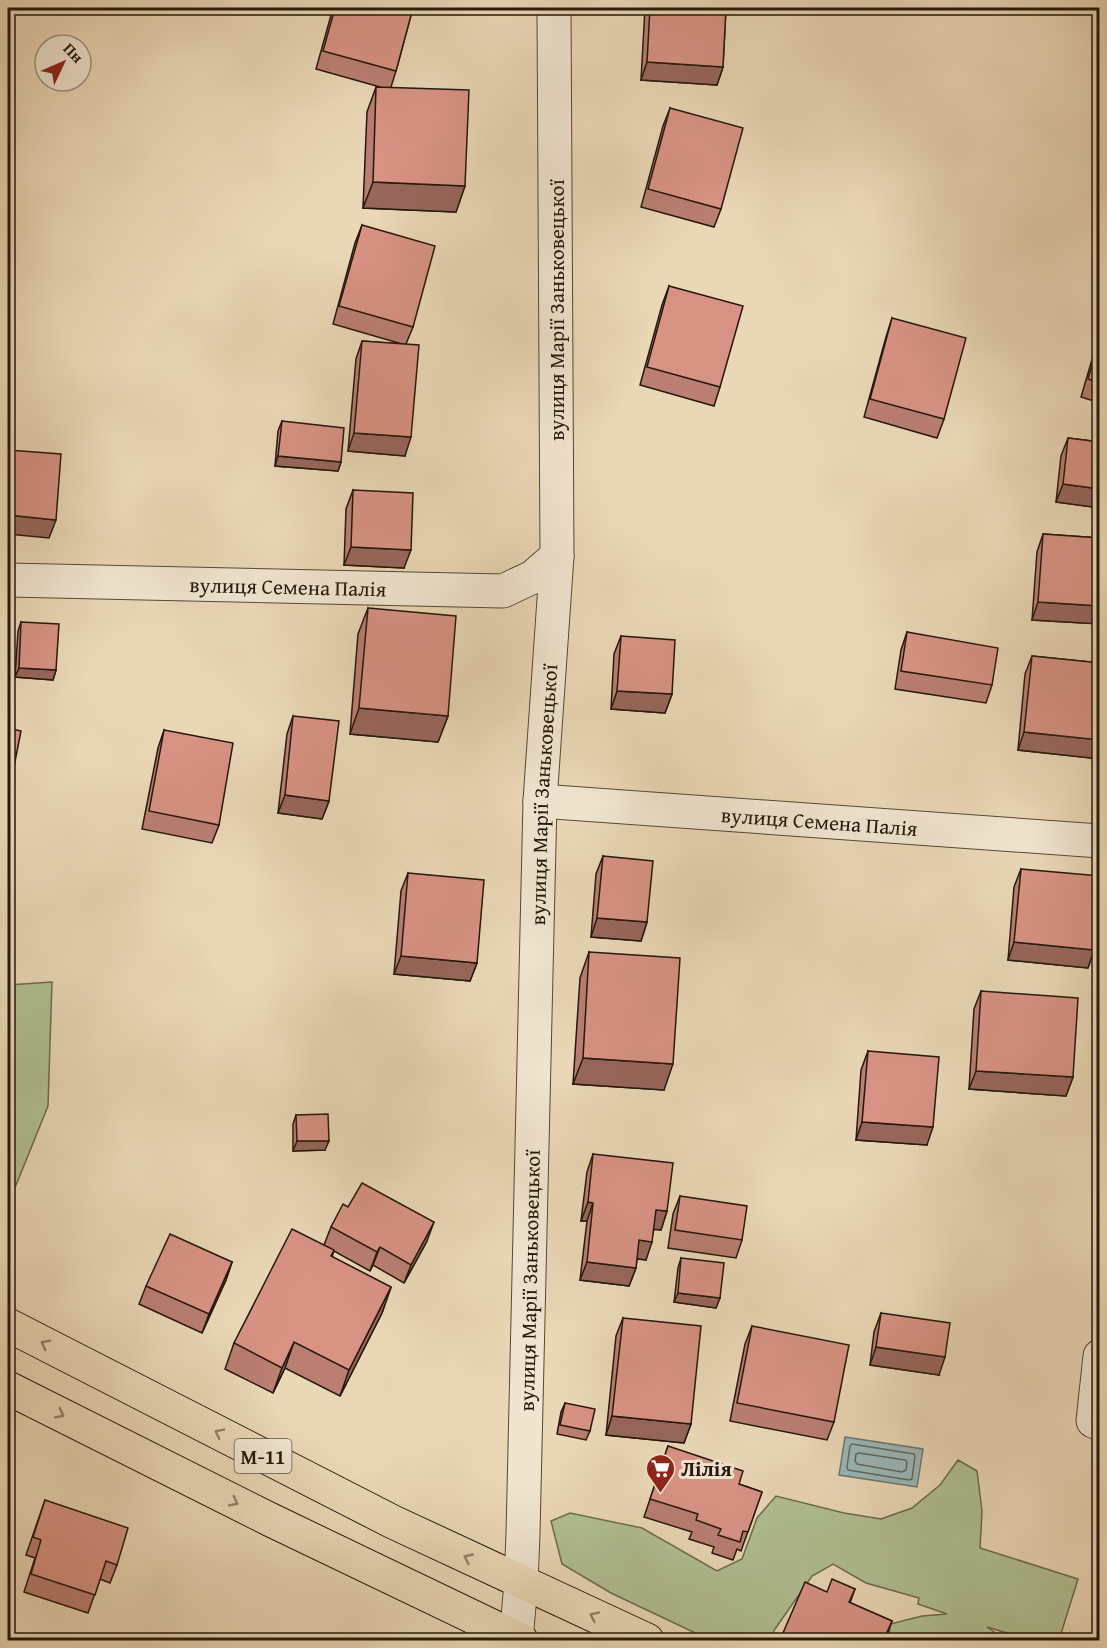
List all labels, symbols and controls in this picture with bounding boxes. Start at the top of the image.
north arrow [33,33,93,93]
text: Пн [58,37,90,68]
street label: вулиця Марії Заньковецької [541,179,572,441]
street label: вулиця Семена Палія [189,569,387,604]
street label: вулиця Марії Заньковецької [522,662,565,926]
street label: вулиця Семена Палія [720,798,919,843]
street label: вулиця Марії Заньковецької [510,1149,547,1412]
one-way arrow [40,1340,51,1352]
one-way arrow [53,1407,64,1419]
one-way arrow [214,1429,225,1440]
road number: М-11 [234,1439,292,1473]
supermarket icon: Лілія [644,1452,676,1494]
place label: Лілія [681,1453,732,1484]
one-way arrow [228,1495,238,1506]
one-way arrow [464,1553,475,1565]
one-way arrow [590,1612,601,1624]

